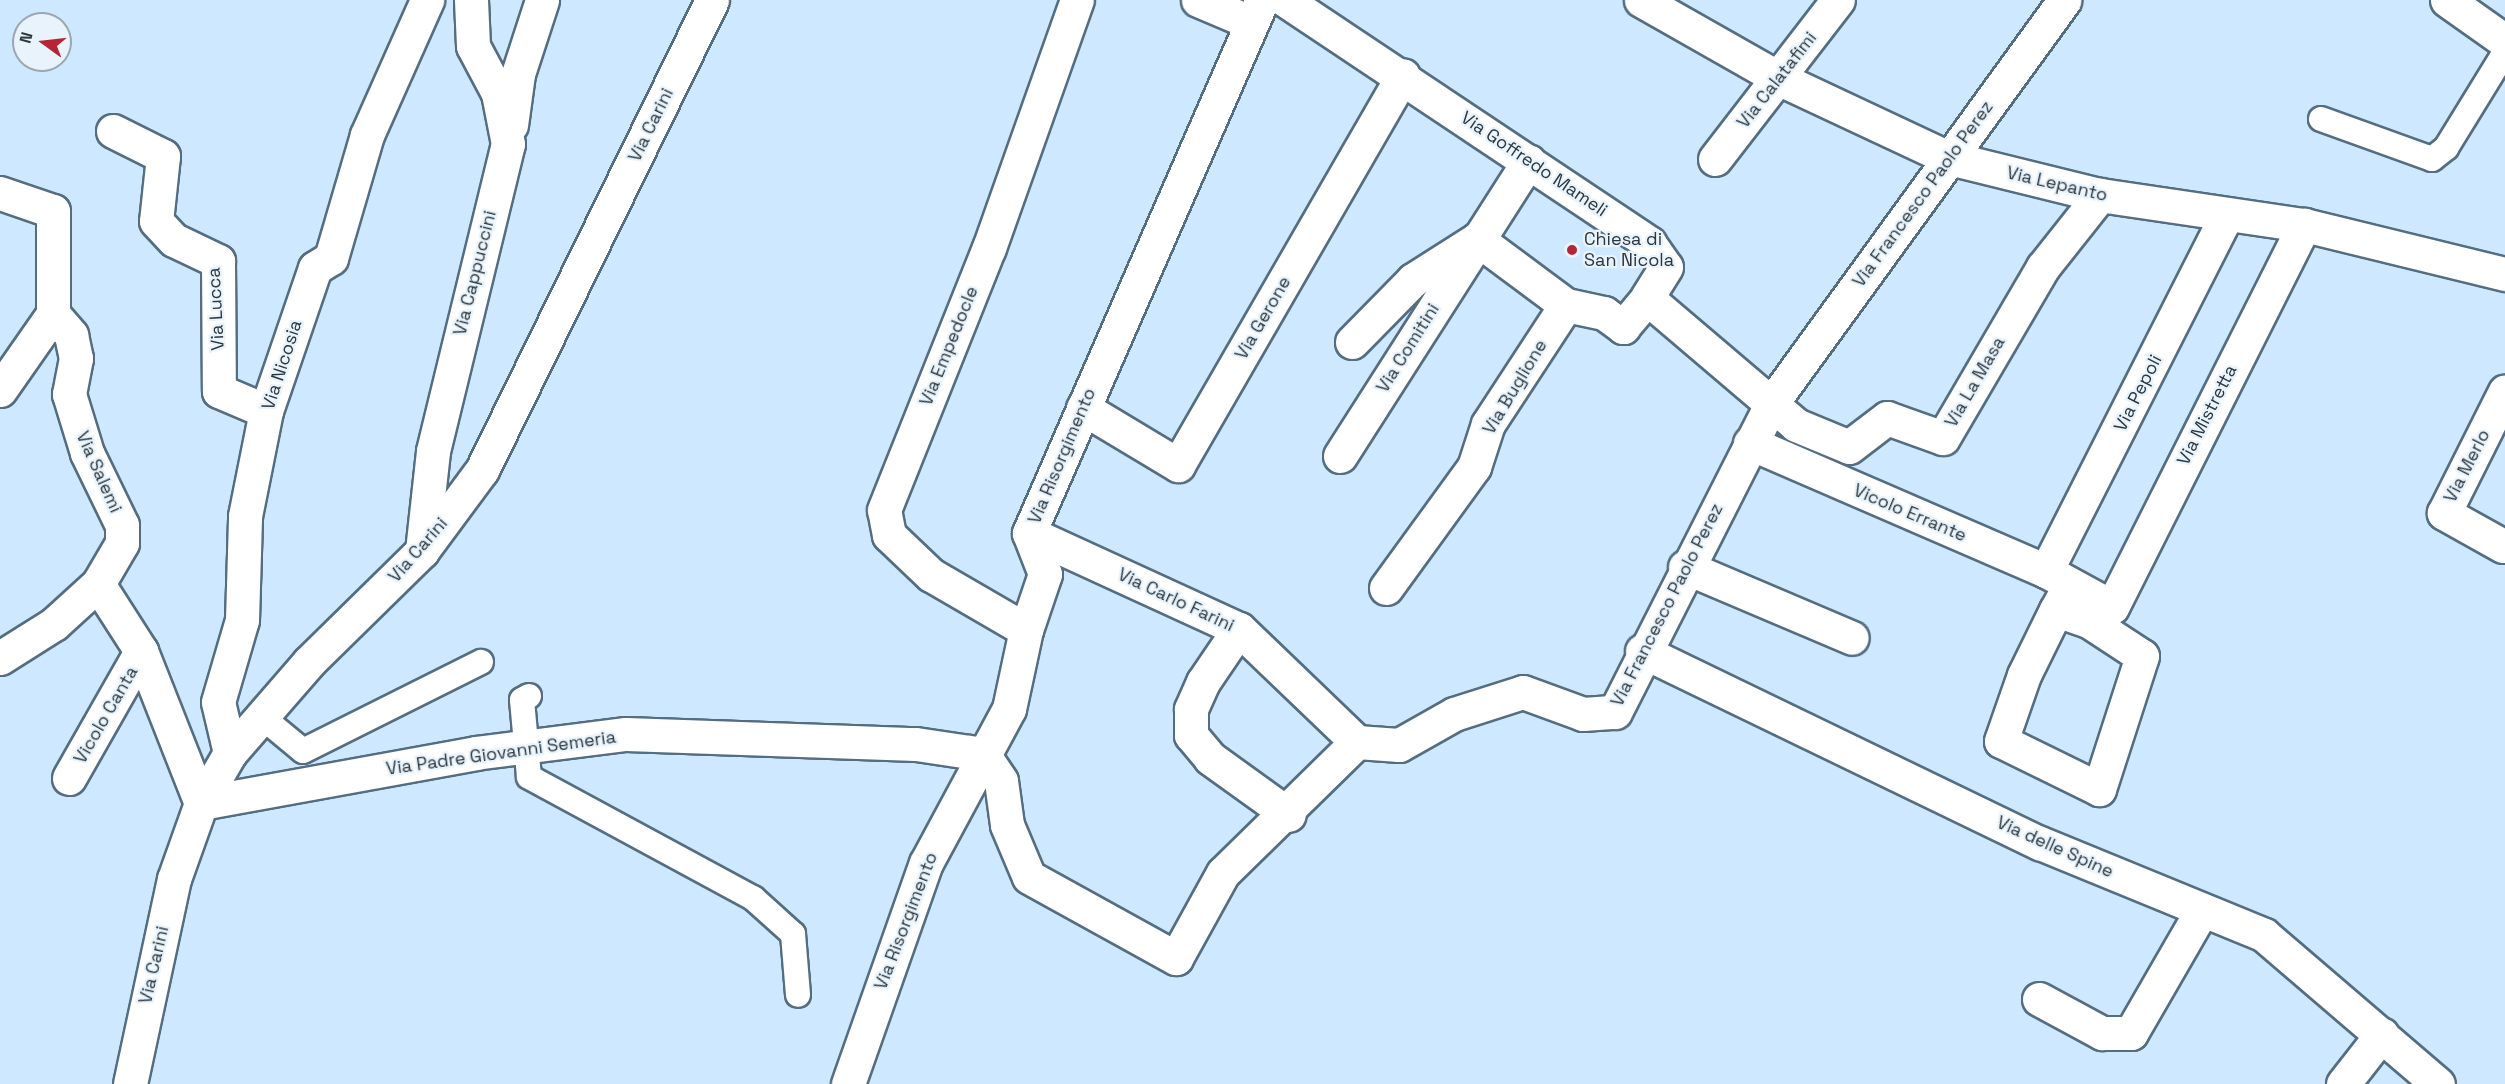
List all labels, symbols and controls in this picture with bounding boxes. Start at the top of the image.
north arrow [12,12,72,72]
street label: Via Calatafimi [1733,27,1821,133]
text: N [15,30,38,46]
street label: Via Carini [624,85,678,165]
street label: Via Francesco Paolo Perez [1848,97,1998,291]
street label: Via Goffredo Mameli [1457,107,1611,221]
street label: Via Lepanto [2005,162,2109,206]
street label: Via Cappuccini [449,208,501,338]
place label: Chiesa di San Nicola [1584,229,1674,272]
marker: Chiesa di San Nicola [1565,243,1579,257]
street label: Via Lucca [203,267,229,351]
street label: Via Gerone [1231,273,1295,363]
street label: Via Empedocle [915,283,983,409]
street label: Via Comitini [1372,299,1444,397]
street label: Via Nicosia [257,317,307,413]
street label: Via La Masa [1940,333,2010,431]
street label: Via Buglione [1478,336,1552,438]
street label: Via Pepoli [2109,351,2167,435]
street label: Via Mistretta [2172,361,2242,469]
street label: Via Risorgimento [1024,385,1100,527]
street label: Via Merlo [2439,426,2495,506]
street label: Via Salemi [71,428,127,516]
street label: Vicolo Errante [1850,479,1970,547]
street label: Via Francesco Paolo Perez [1606,500,1728,710]
street label: Via Carini [384,513,452,587]
street label: Via Carlo Farini [1114,564,1238,636]
street label: Vicolo Canta [69,662,143,768]
street label: Via Padre Giovanni Semeria [385,726,617,780]
street label: Via delle Spine [1993,812,2117,882]
street label: Via Risorgimento [870,849,942,993]
street label: Via Carini [135,924,173,1006]

